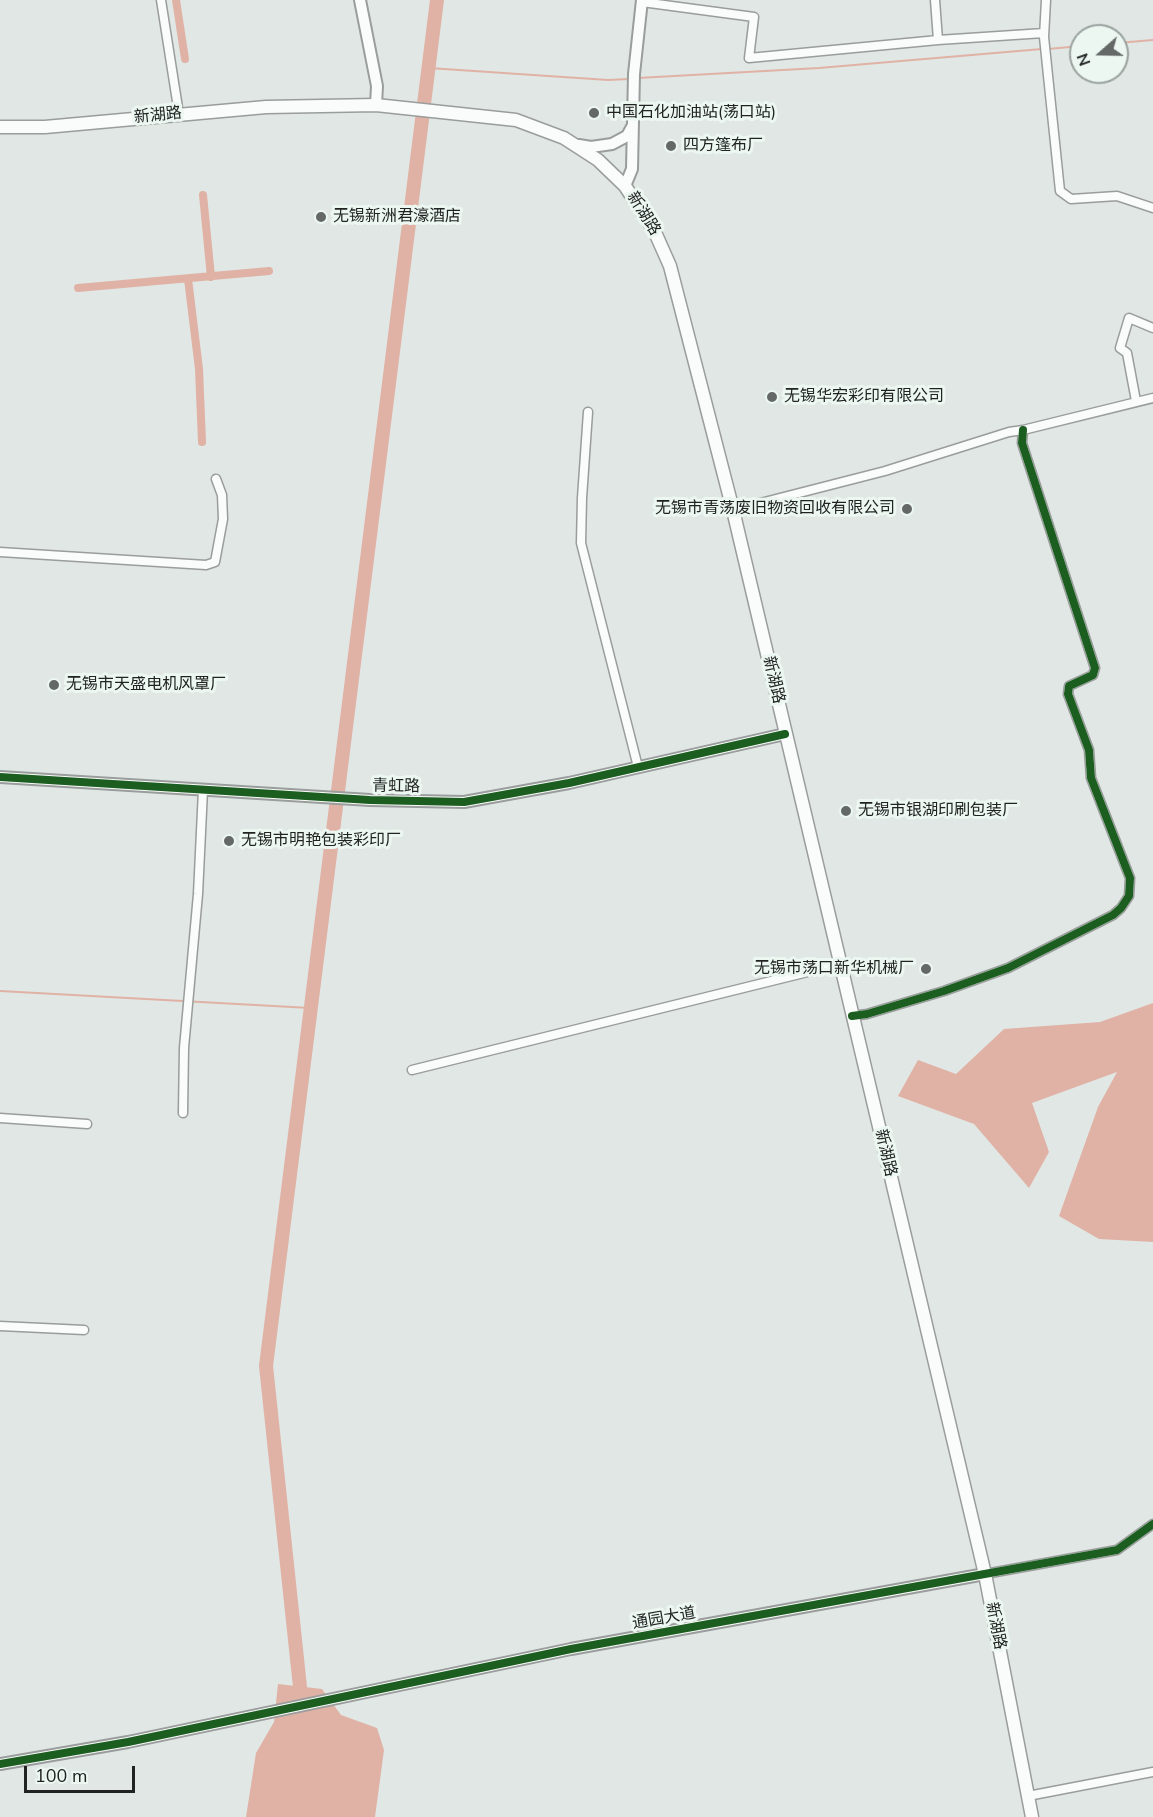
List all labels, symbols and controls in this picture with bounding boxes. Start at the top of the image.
north arrow [1069,24,1129,84]
text: N [1072,50,1096,69]
place label: 中国石化加油站(荡口站) [606,103,776,123]
street label: 新湖路 [133,104,183,128]
marker: 中国石化加油站(荡口站) [587,106,601,120]
place label: 四方篷布厂 [683,136,763,156]
marker: 四方篷布厂 [664,139,678,153]
street label: 新湖路 [622,189,664,239]
place label: 无锡新洲君濠酒店 [333,207,461,227]
marker: 无锡新洲君濠酒店 [314,210,328,224]
place label: 无锡华宏彩印有限公司 [784,387,944,407]
marker: 无锡华宏彩印有限公司 [765,390,779,404]
place label: 无锡市青荡废旧物资回收有限公司 [655,499,895,519]
marker: 无锡市青荡废旧物资回收有限公司 [900,502,914,516]
street label: 新湖路 [758,654,788,706]
place label: 无锡市天盛电机风罩厂 [66,675,226,695]
marker: 无锡市天盛电机风罩厂 [47,678,61,692]
street label: 青虹路 [372,777,420,797]
place label: 无锡市银湖印刷包装厂 [858,801,1018,821]
marker: 无锡市银湖印刷包装厂 [839,804,853,818]
place label: 无锡市明艳包装彩印厂 [241,831,401,851]
marker: 无锡市明艳包装彩印厂 [222,834,236,848]
place label: 无锡市荡口新华机械厂 [754,959,914,979]
marker: 无锡市荡口新华机械厂 [919,962,933,976]
street label: 新湖路 [870,1127,900,1179]
street label: 新湖路 [981,1601,1009,1651]
street label: 通园大道 [631,1604,697,1634]
scale bar [27,1754,138,1792]
text: 100 m [35,1764,87,1788]

